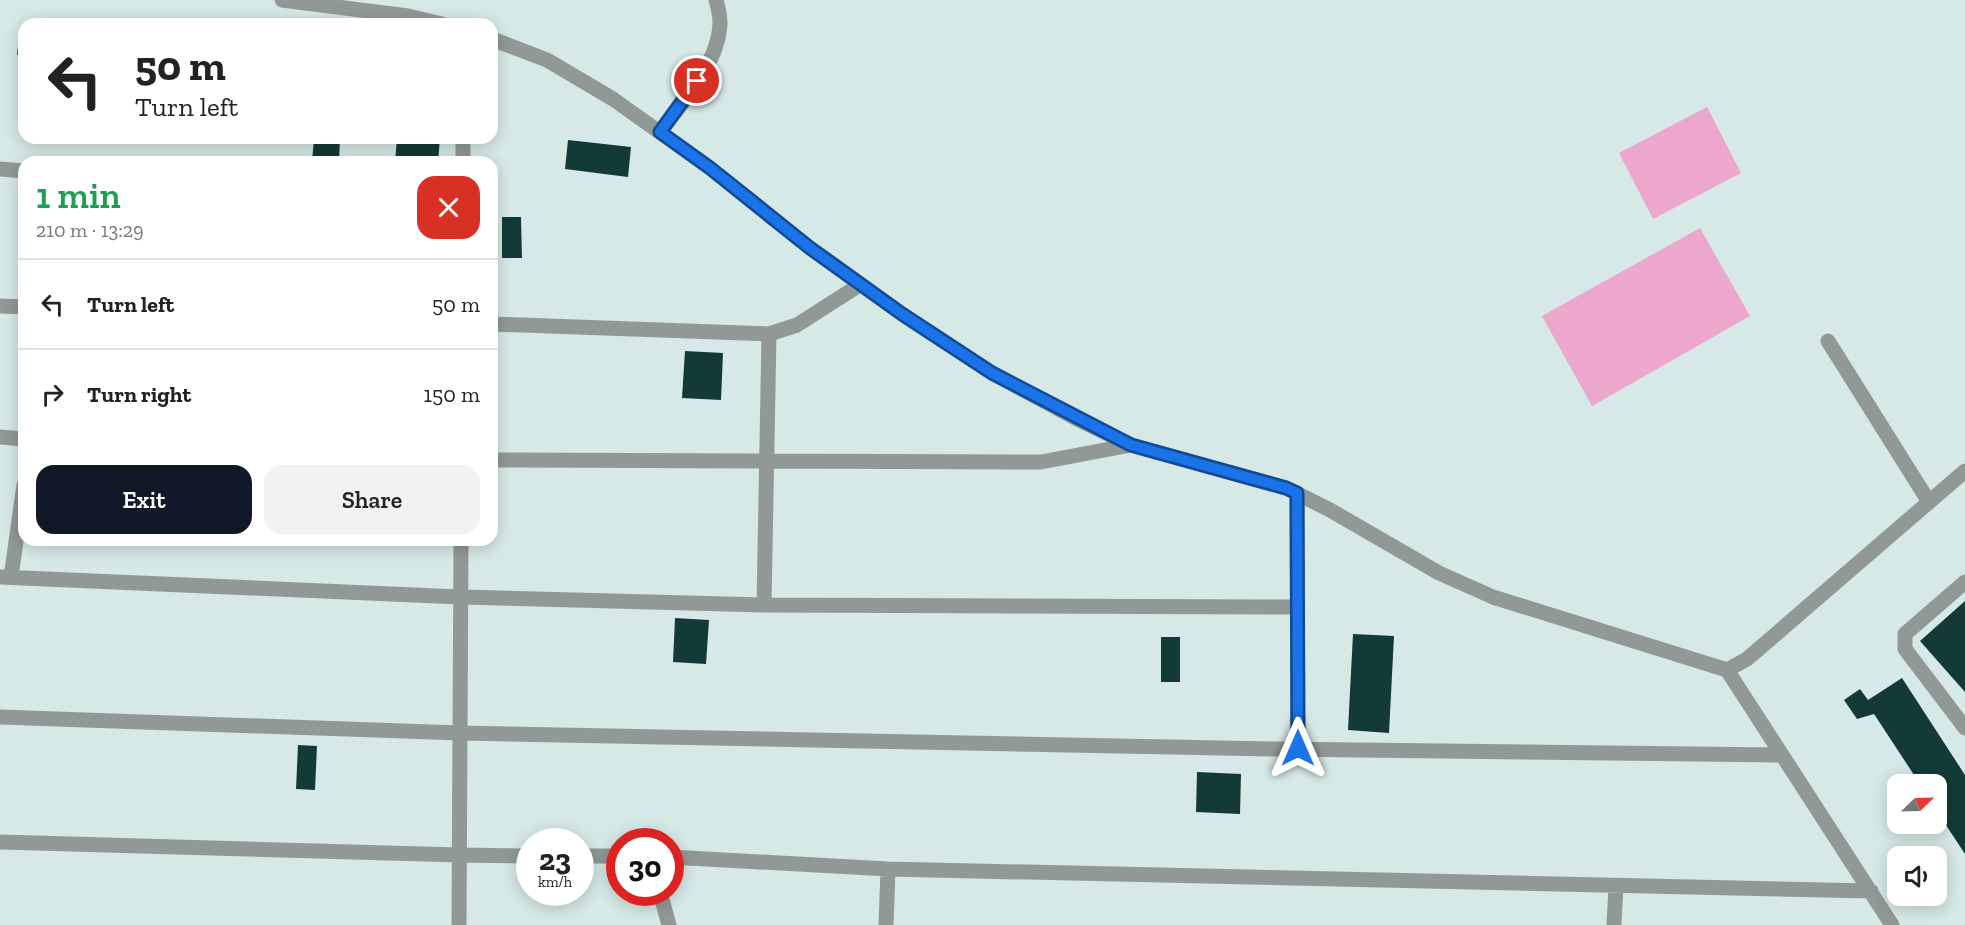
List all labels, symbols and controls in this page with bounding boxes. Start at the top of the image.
text: 50 m [135,40,226,91]
icon: left [36,42,114,120]
pin [671,55,722,106]
icon: arrive [680,64,713,97]
text: Turn left [135,91,238,123]
text: 1 min [36,174,121,217]
button: close [417,176,480,239]
text: 210 m · 13:29 [36,218,144,242]
icon: left [36,288,69,321]
text: Turn left [87,291,174,318]
text: 50 m [432,291,480,318]
icon: right [36,378,69,411]
text: Turn right [87,381,191,408]
text: 150 m [424,381,480,408]
button: Exit [36,465,252,534]
button: Share [264,465,480,534]
position arrow [1266,716,1330,780]
north arrow [1887,774,1947,834]
map controls [1887,774,1947,906]
speed limit sign: 30 [606,828,684,906]
text: 23 [539,842,571,878]
button: sound [1887,846,1947,906]
text: km/h [538,873,572,891]

